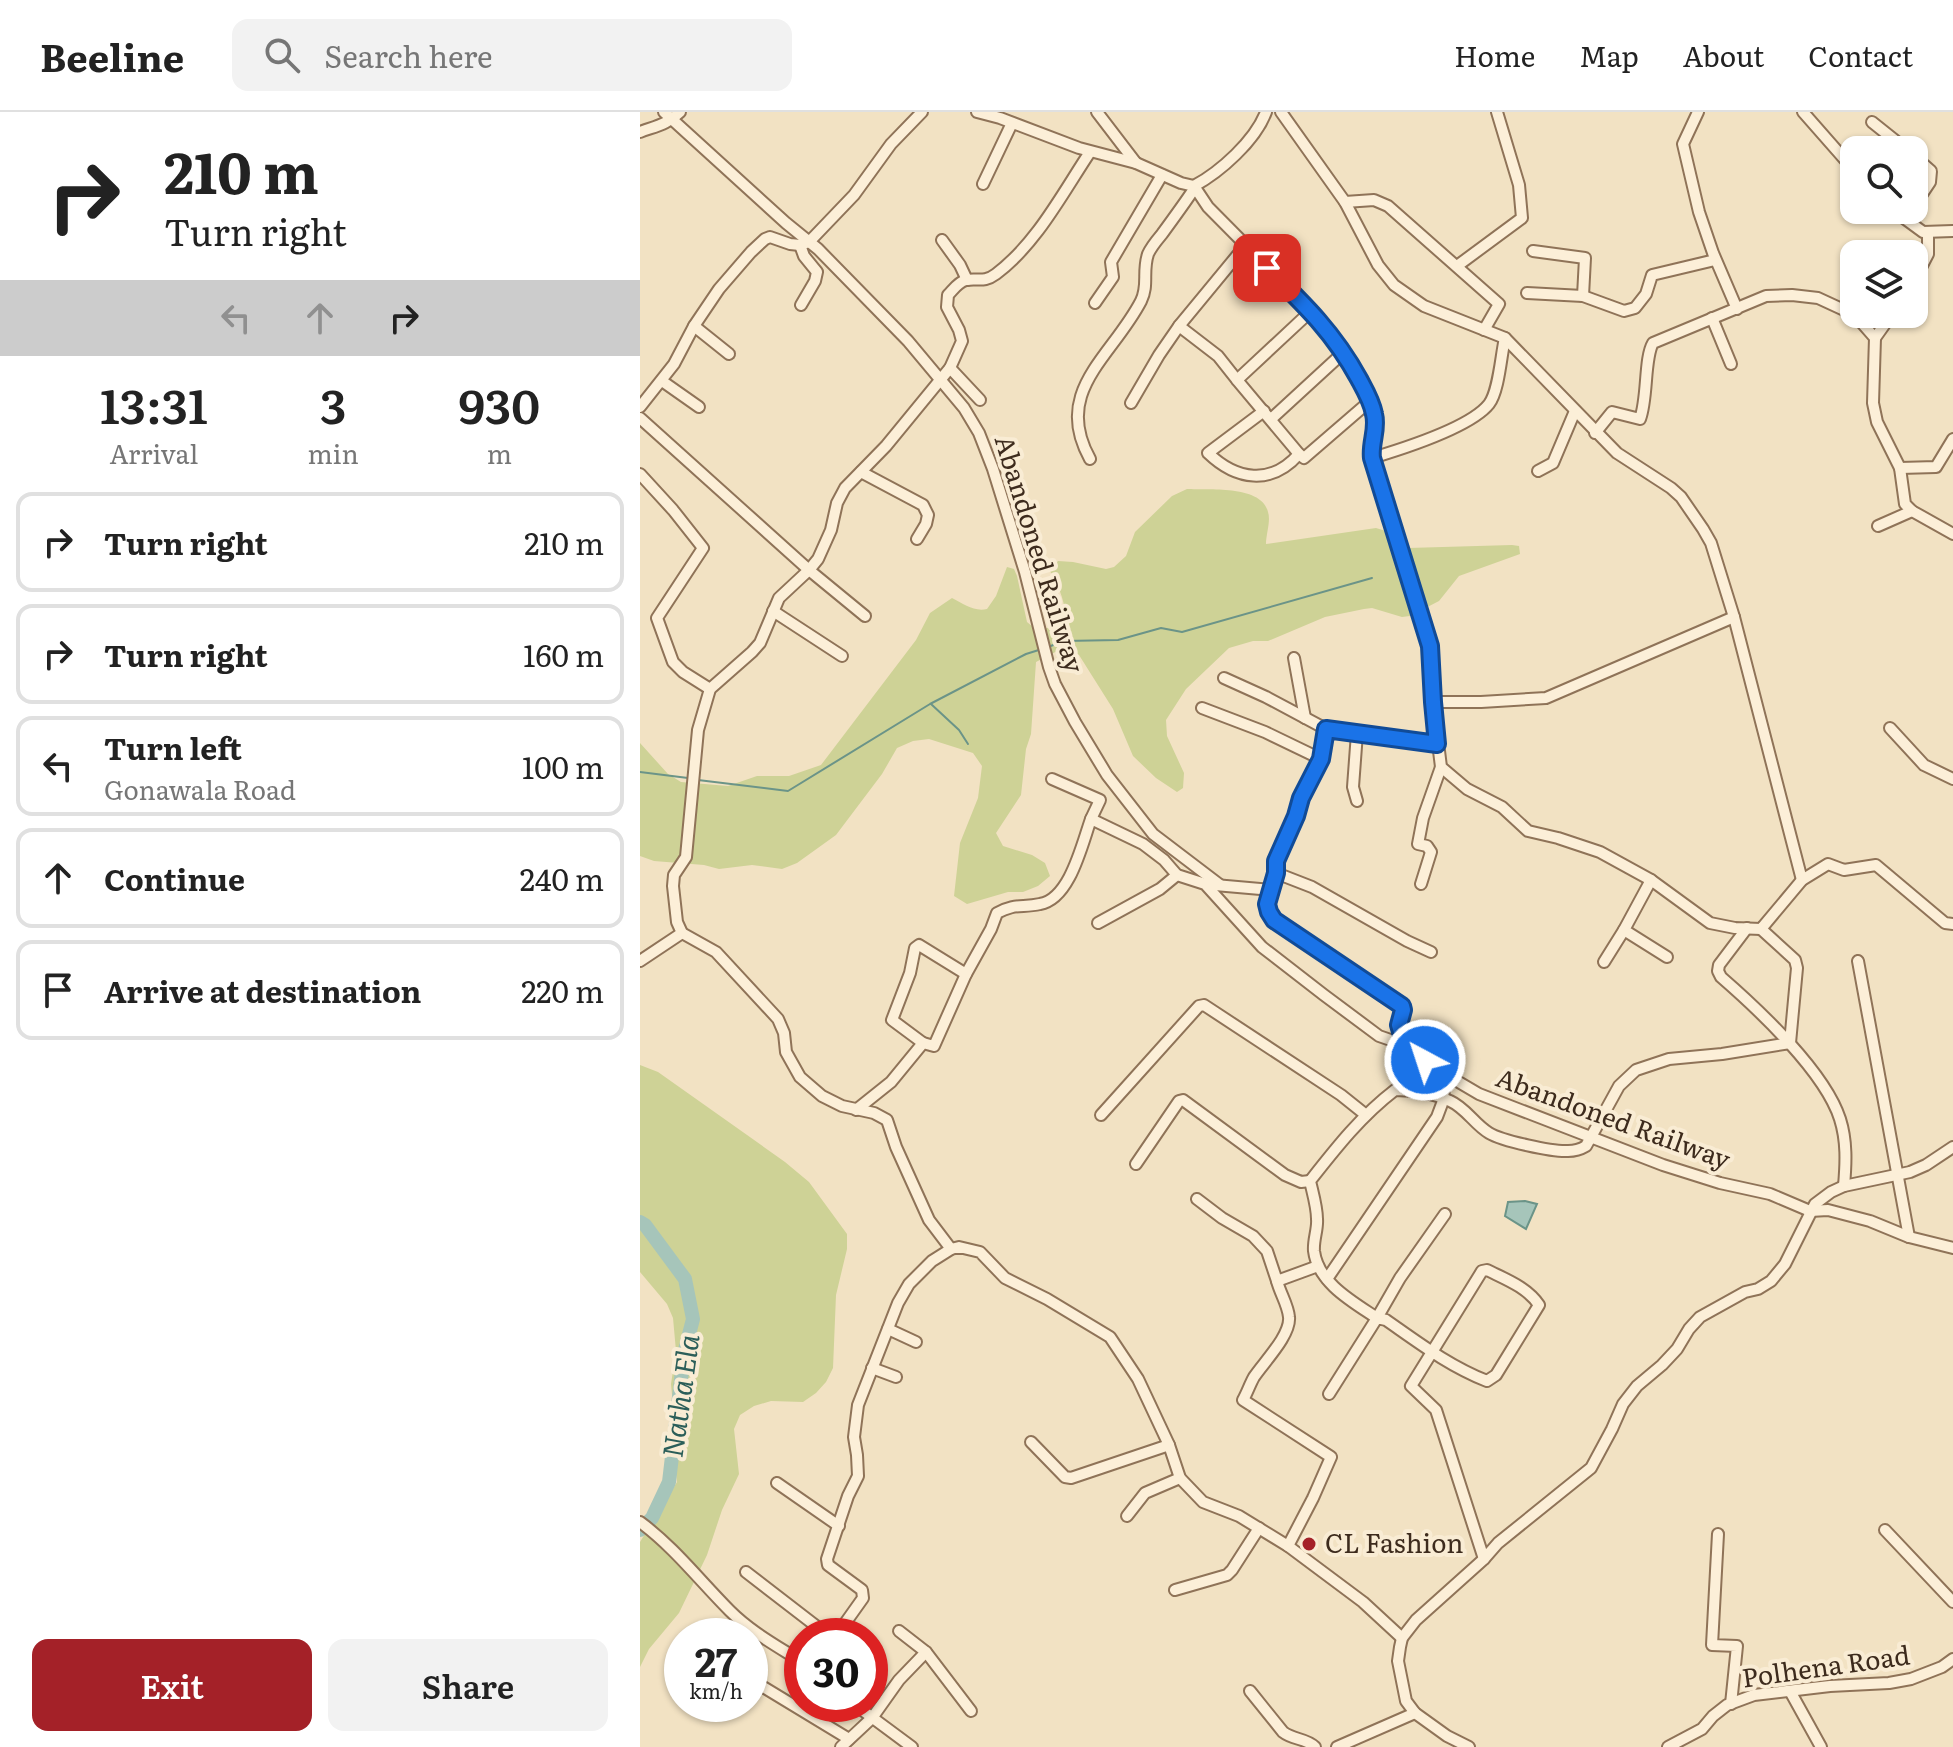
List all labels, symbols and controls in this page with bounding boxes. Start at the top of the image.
search box [232,19,792,91]
text: Beeline [40,27,184,84]
icon: search [260,33,304,77]
text: Search here [324,33,493,77]
text: Home [1454,34,1535,76]
text: Map [1579,34,1639,76]
text: About [1683,34,1764,76]
text: Contact [1808,34,1913,76]
text: 210 m [164,128,319,211]
map controls [1840,136,1928,328]
button: search [1840,136,1928,224]
icon: right [32,144,136,248]
text: Turn right [164,204,347,257]
pin [1233,234,1301,302]
button: layers [1840,240,1928,328]
icon: arrive [1245,246,1289,290]
icon: left [214,296,258,340]
icon: ahead [298,296,342,340]
icon: right [382,296,426,340]
text: 13:31 [100,368,208,439]
text: 3 [320,368,346,439]
text: 930 [459,368,540,439]
street label: Abandoned Railway [987,430,1096,677]
text: Arrival [109,433,198,472]
text: min [308,433,359,472]
text: m [487,433,512,472]
icon: right [36,520,80,564]
text: Turn right [104,520,268,564]
text: 210 m [524,520,604,564]
icon: right [36,632,80,676]
text: Turn right [104,632,268,676]
text: 160 m [523,632,604,676]
text: Turn left [104,725,242,769]
icon: left [36,744,80,788]
text: 100 m [522,744,604,788]
text: Gonawala Road [104,769,296,808]
icon: ahead [36,856,80,900]
text: Continue [104,856,245,900]
text: 240 m [520,856,604,900]
icon: arrive [36,968,80,1012]
text: Arrive at destination [104,968,421,1012]
text: 220 m [521,968,604,1012]
position arrow [1383,1018,1467,1102]
street label: Abandoned Railway [1491,1056,1736,1177]
water label: Natha Ela [650,1331,708,1460]
place label: CL Fashion [1325,1522,1463,1561]
marker: CL Fashion [1300,1535,1318,1553]
speed limit sign: 30 [784,1618,888,1722]
text: 27 [695,1630,737,1689]
street label: Polhena Road [1739,1633,1912,1696]
button: Exit [32,1639,312,1731]
button: Share [328,1639,608,1731]
text: km/h [689,1675,743,1705]

